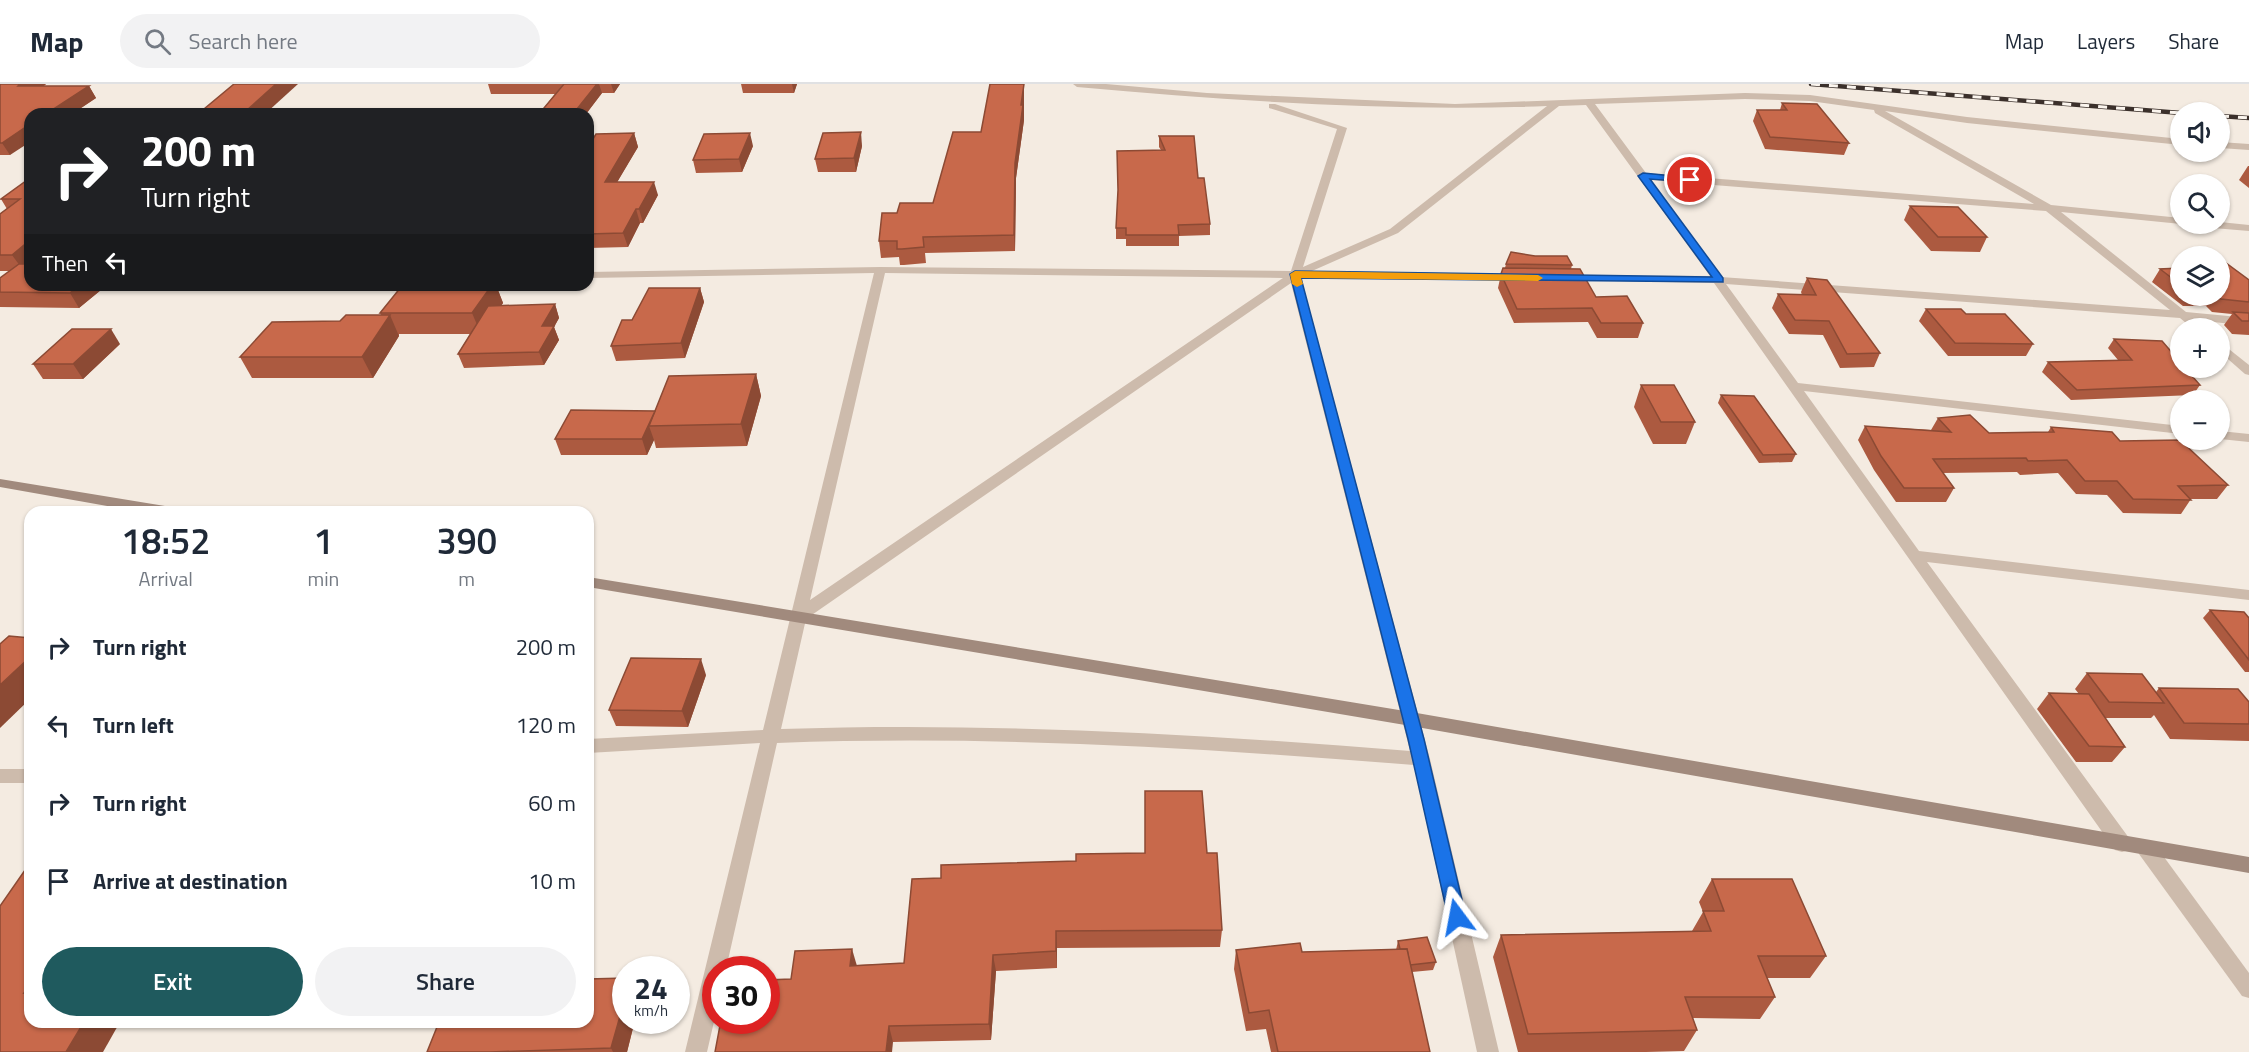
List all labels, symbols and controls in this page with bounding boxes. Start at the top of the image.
search box [120,14,540,68]
text: Map [30,20,84,63]
text: Search here [189,24,298,58]
icon: search [141,25,174,58]
text: Map [2005,25,2044,57]
text: Layers [2077,25,2135,57]
text: Share [2168,25,2219,57]
map controls [2170,102,2230,450]
button: sound [2170,102,2230,162]
text: 200 m [141,118,256,182]
icon: right [42,132,120,210]
pin [1664,154,1715,205]
icon: arrive [1673,163,1706,196]
button: search [2170,174,2230,234]
text: Turn right [141,176,250,217]
text: Then [42,246,88,280]
icon: left [100,246,133,279]
button: layers [2170,246,2230,306]
button: + [2170,318,2230,378]
button: − [2170,390,2230,450]
text: 18:52 [121,513,210,568]
text: 1 [313,513,333,568]
text: 390 [436,513,497,568]
text: Arrival [139,563,193,594]
text: min [307,563,339,594]
text: m [458,563,475,594]
text: Turn right [93,630,187,664]
text: 200 m [516,630,576,664]
icon: right [42,631,75,664]
text: Turn left [93,708,174,742]
text: 120 m [516,708,576,742]
icon: left [42,709,75,742]
text: Turn right [93,786,187,820]
text: 60 m [528,786,576,820]
icon: right [42,787,75,820]
text: Arrive at destination [93,864,288,898]
text: 10 m [528,864,576,898]
icon: arrive [42,865,75,898]
position arrow [1425,885,1489,949]
button: Exit [42,947,303,1016]
button: Share [315,947,576,1016]
speed limit sign: 30 [702,956,780,1034]
text: 24 [634,965,668,1011]
text: km/h [634,999,668,1022]

